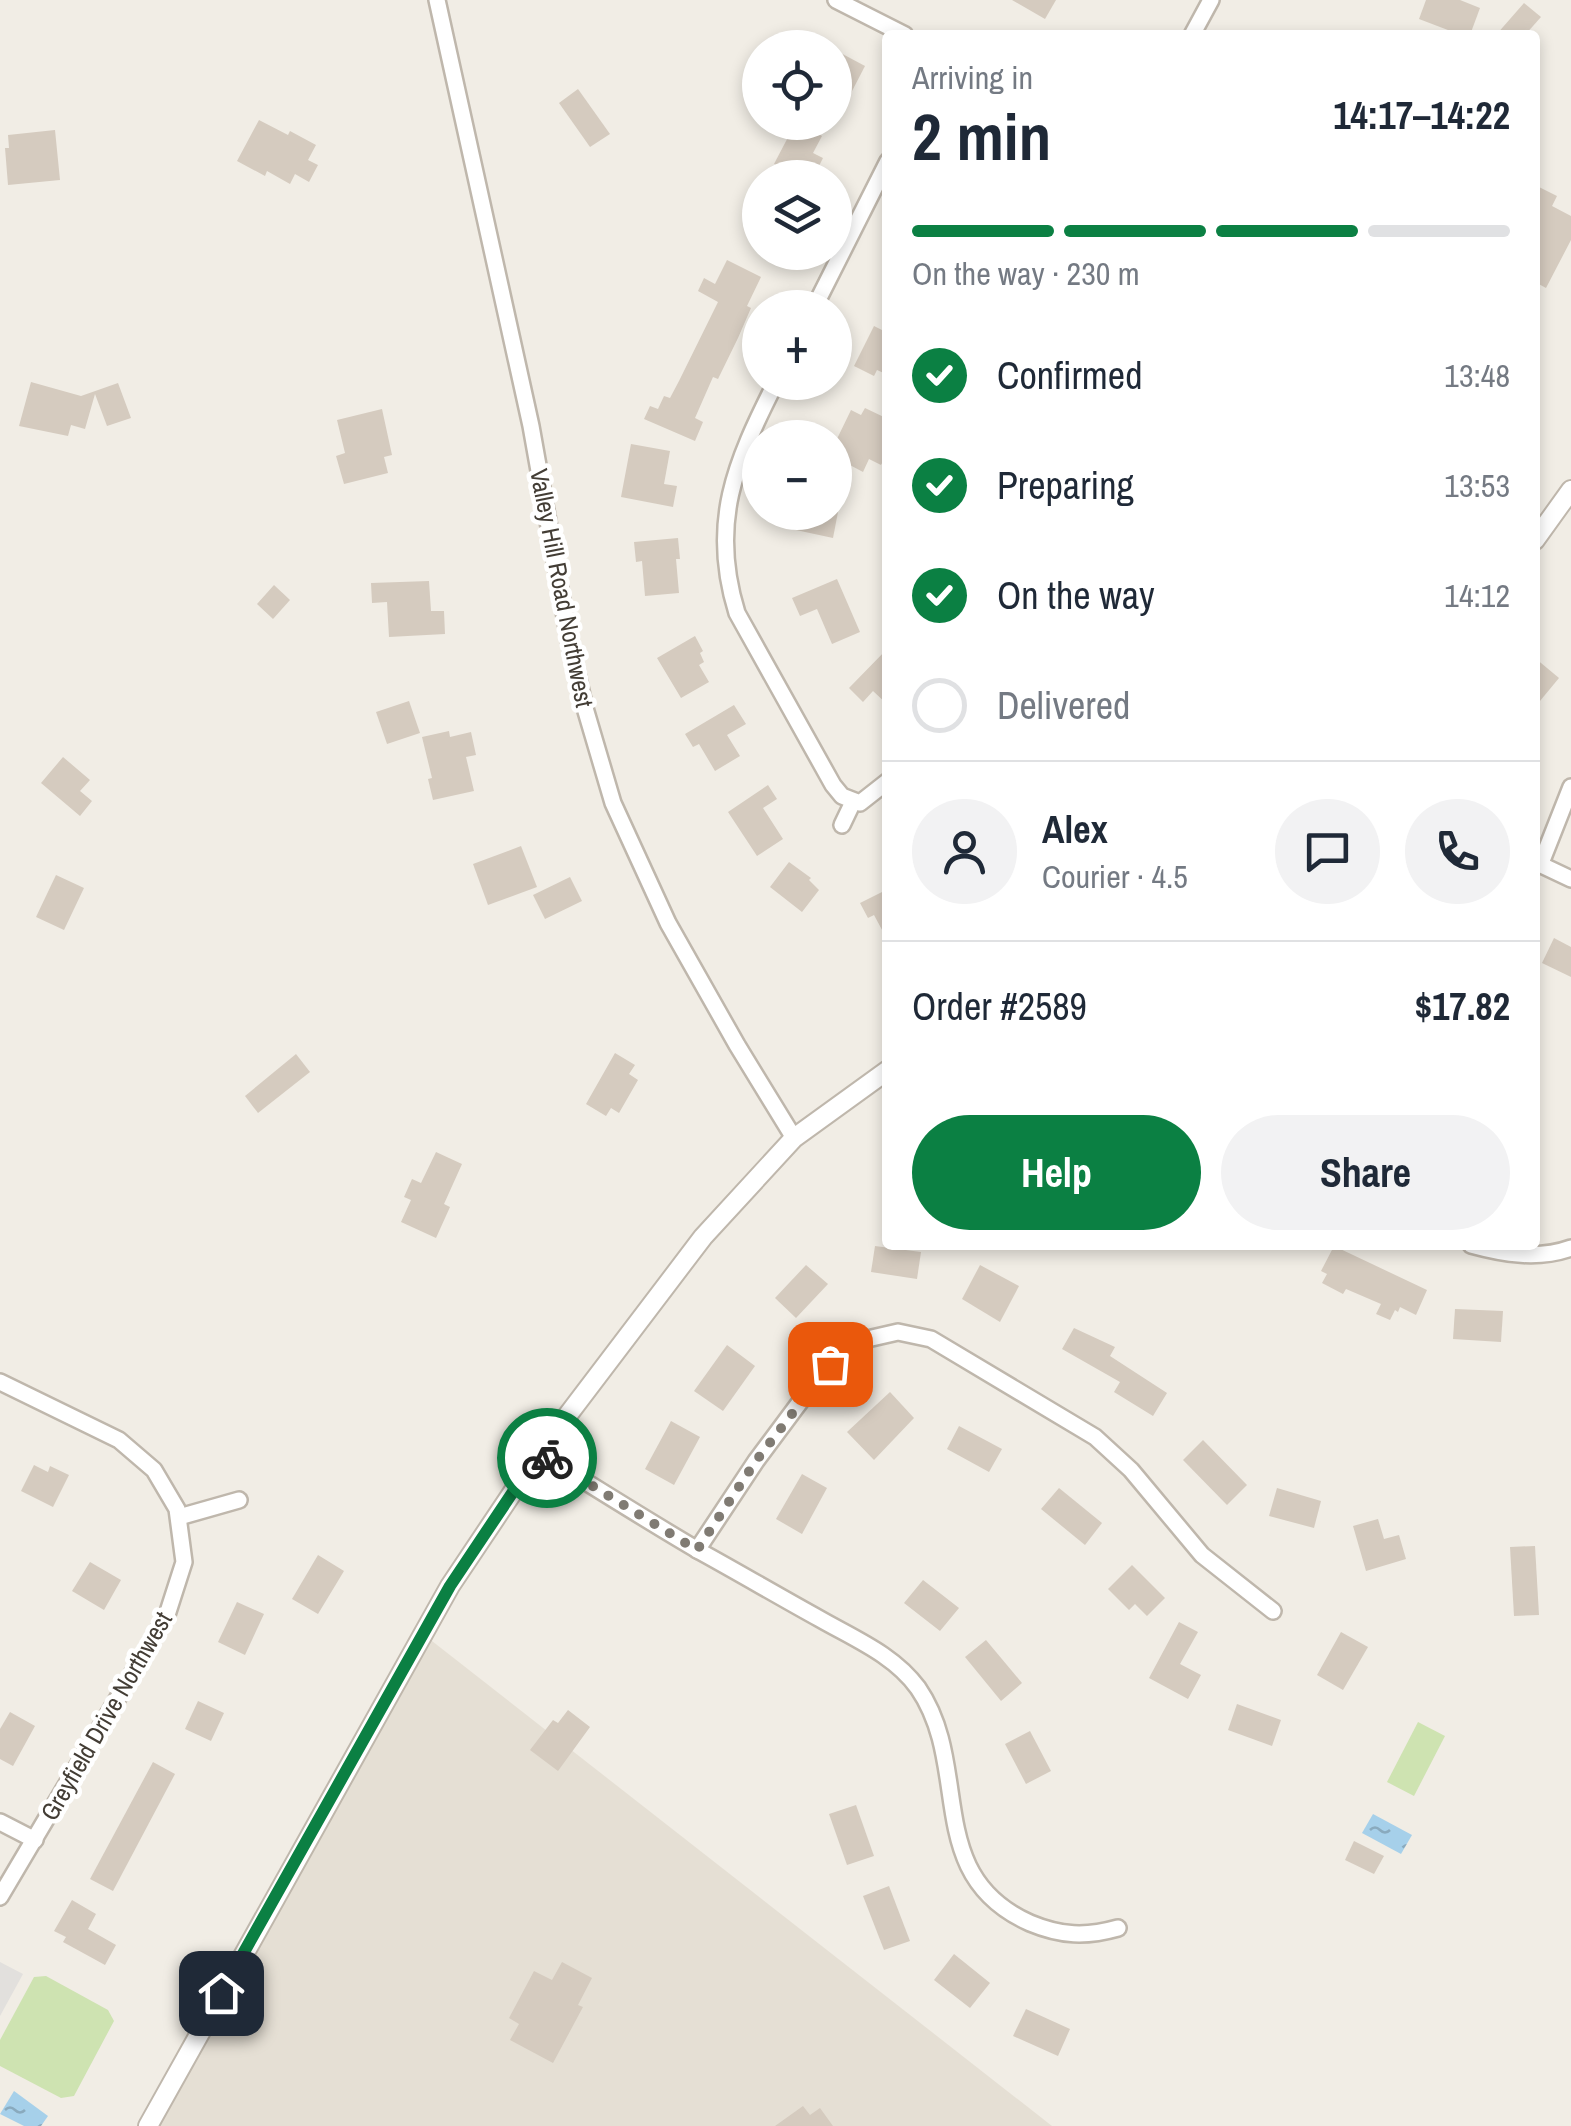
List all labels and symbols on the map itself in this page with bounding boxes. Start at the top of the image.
street label: Valley Hill Road Northwest [522,466,602,710]
pin [788,1322,873,1407]
courier [497,1408,597,1508]
street label: Greyfield Drive Northwest [32,1605,180,1827]
pin [179,1951,264,2036]

